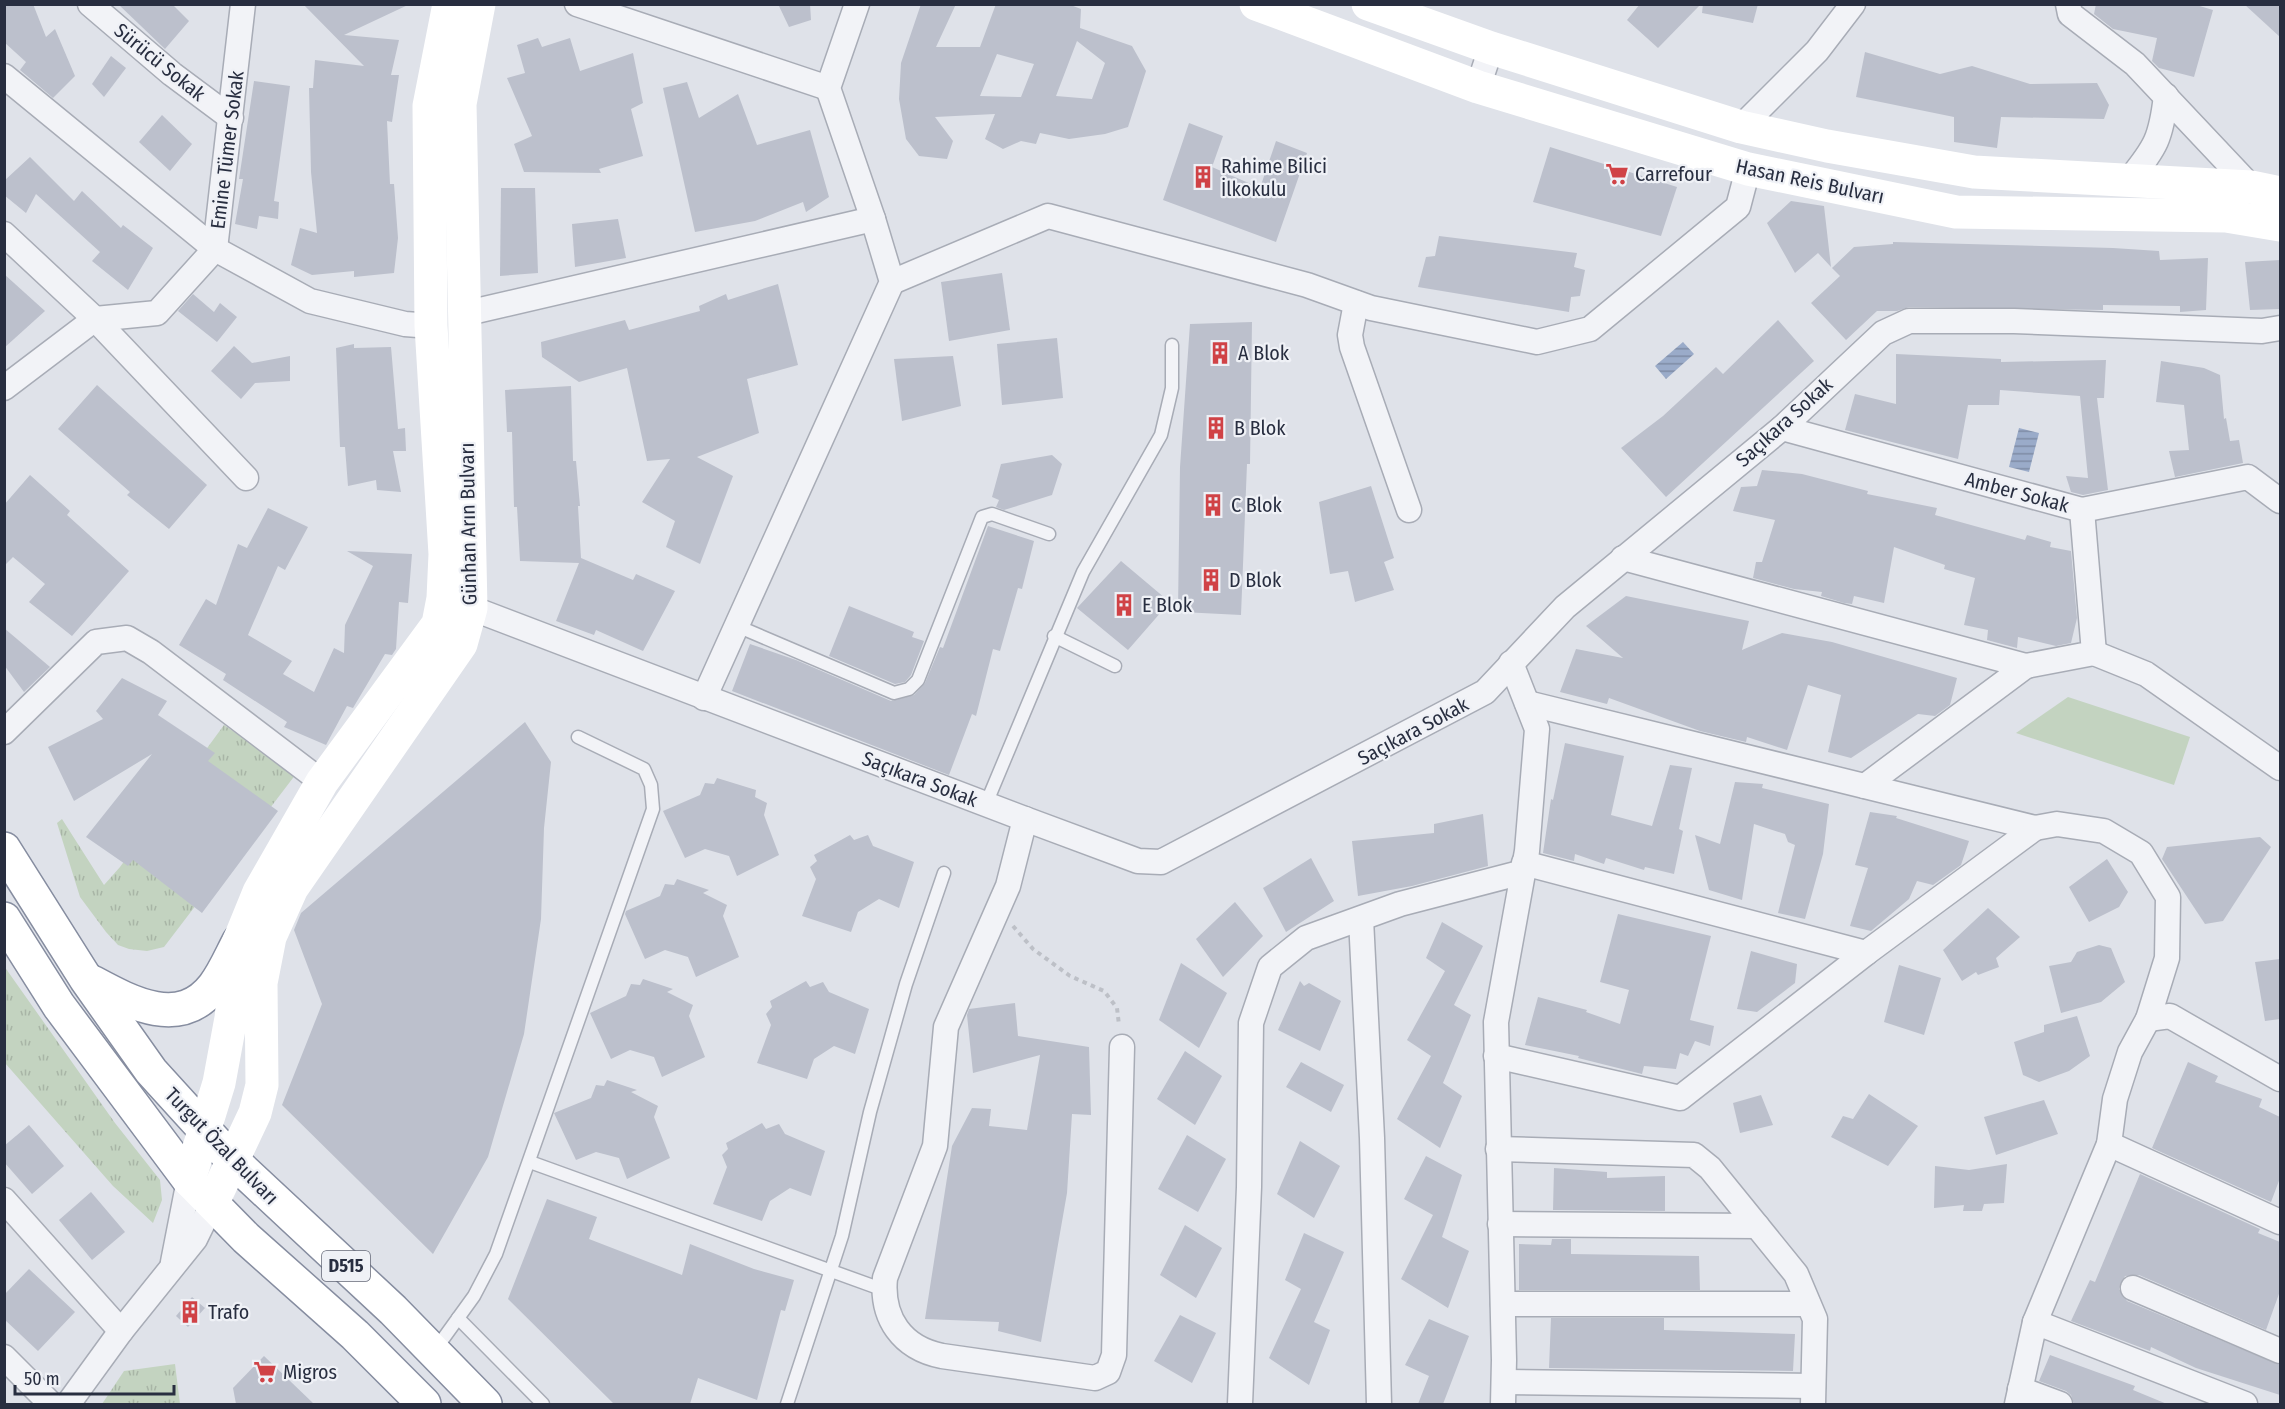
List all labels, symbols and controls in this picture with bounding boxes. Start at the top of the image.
street label: Sürücü Sokak [110,18,211,106]
street label: Emine Tümer Sokak [205,69,249,230]
place label: Rahime Bilici İlkokulu [1221,154,1327,201]
street label: Hasan Reis Bulvarı [1734,154,1886,208]
supermarket icon: Carrefour [1604,161,1630,187]
place label: Carrefour [1635,162,1712,186]
building icon: Rahime Bilici İlkokulu [1190,164,1216,190]
building icon: A Blok [1207,340,1233,366]
place label: A Blok [1238,341,1290,365]
street label: Saçıkara Sokak [1731,372,1838,472]
building icon: B Blok [1203,415,1229,441]
place label: B Blok [1234,416,1286,440]
street label: Günhan Arın Bulvarı [455,442,481,606]
street label: Amber Sokak [1962,467,2072,518]
building icon: C Blok [1200,492,1226,518]
place label: C Blok [1231,493,1283,517]
building icon: D Blok [1198,567,1224,593]
place label: D Blok [1229,568,1282,592]
building icon: E Blok [1111,592,1137,618]
place label: E Blok [1142,593,1193,617]
street label: Saçıkara Sokak [1354,692,1473,770]
street label: Saçıkara Sokak [859,746,982,812]
street label: Turgut Özal Bulvarı [160,1083,284,1209]
road number: D515 [322,1251,370,1281]
building icon: Trafo [177,1299,203,1325]
place label: Trafo [208,1300,249,1324]
scale bar [15,1358,174,1396]
supermarket icon: Migros [252,1359,278,1385]
place label: Migros [283,1360,337,1384]
text: 50 m [24,1368,60,1390]

